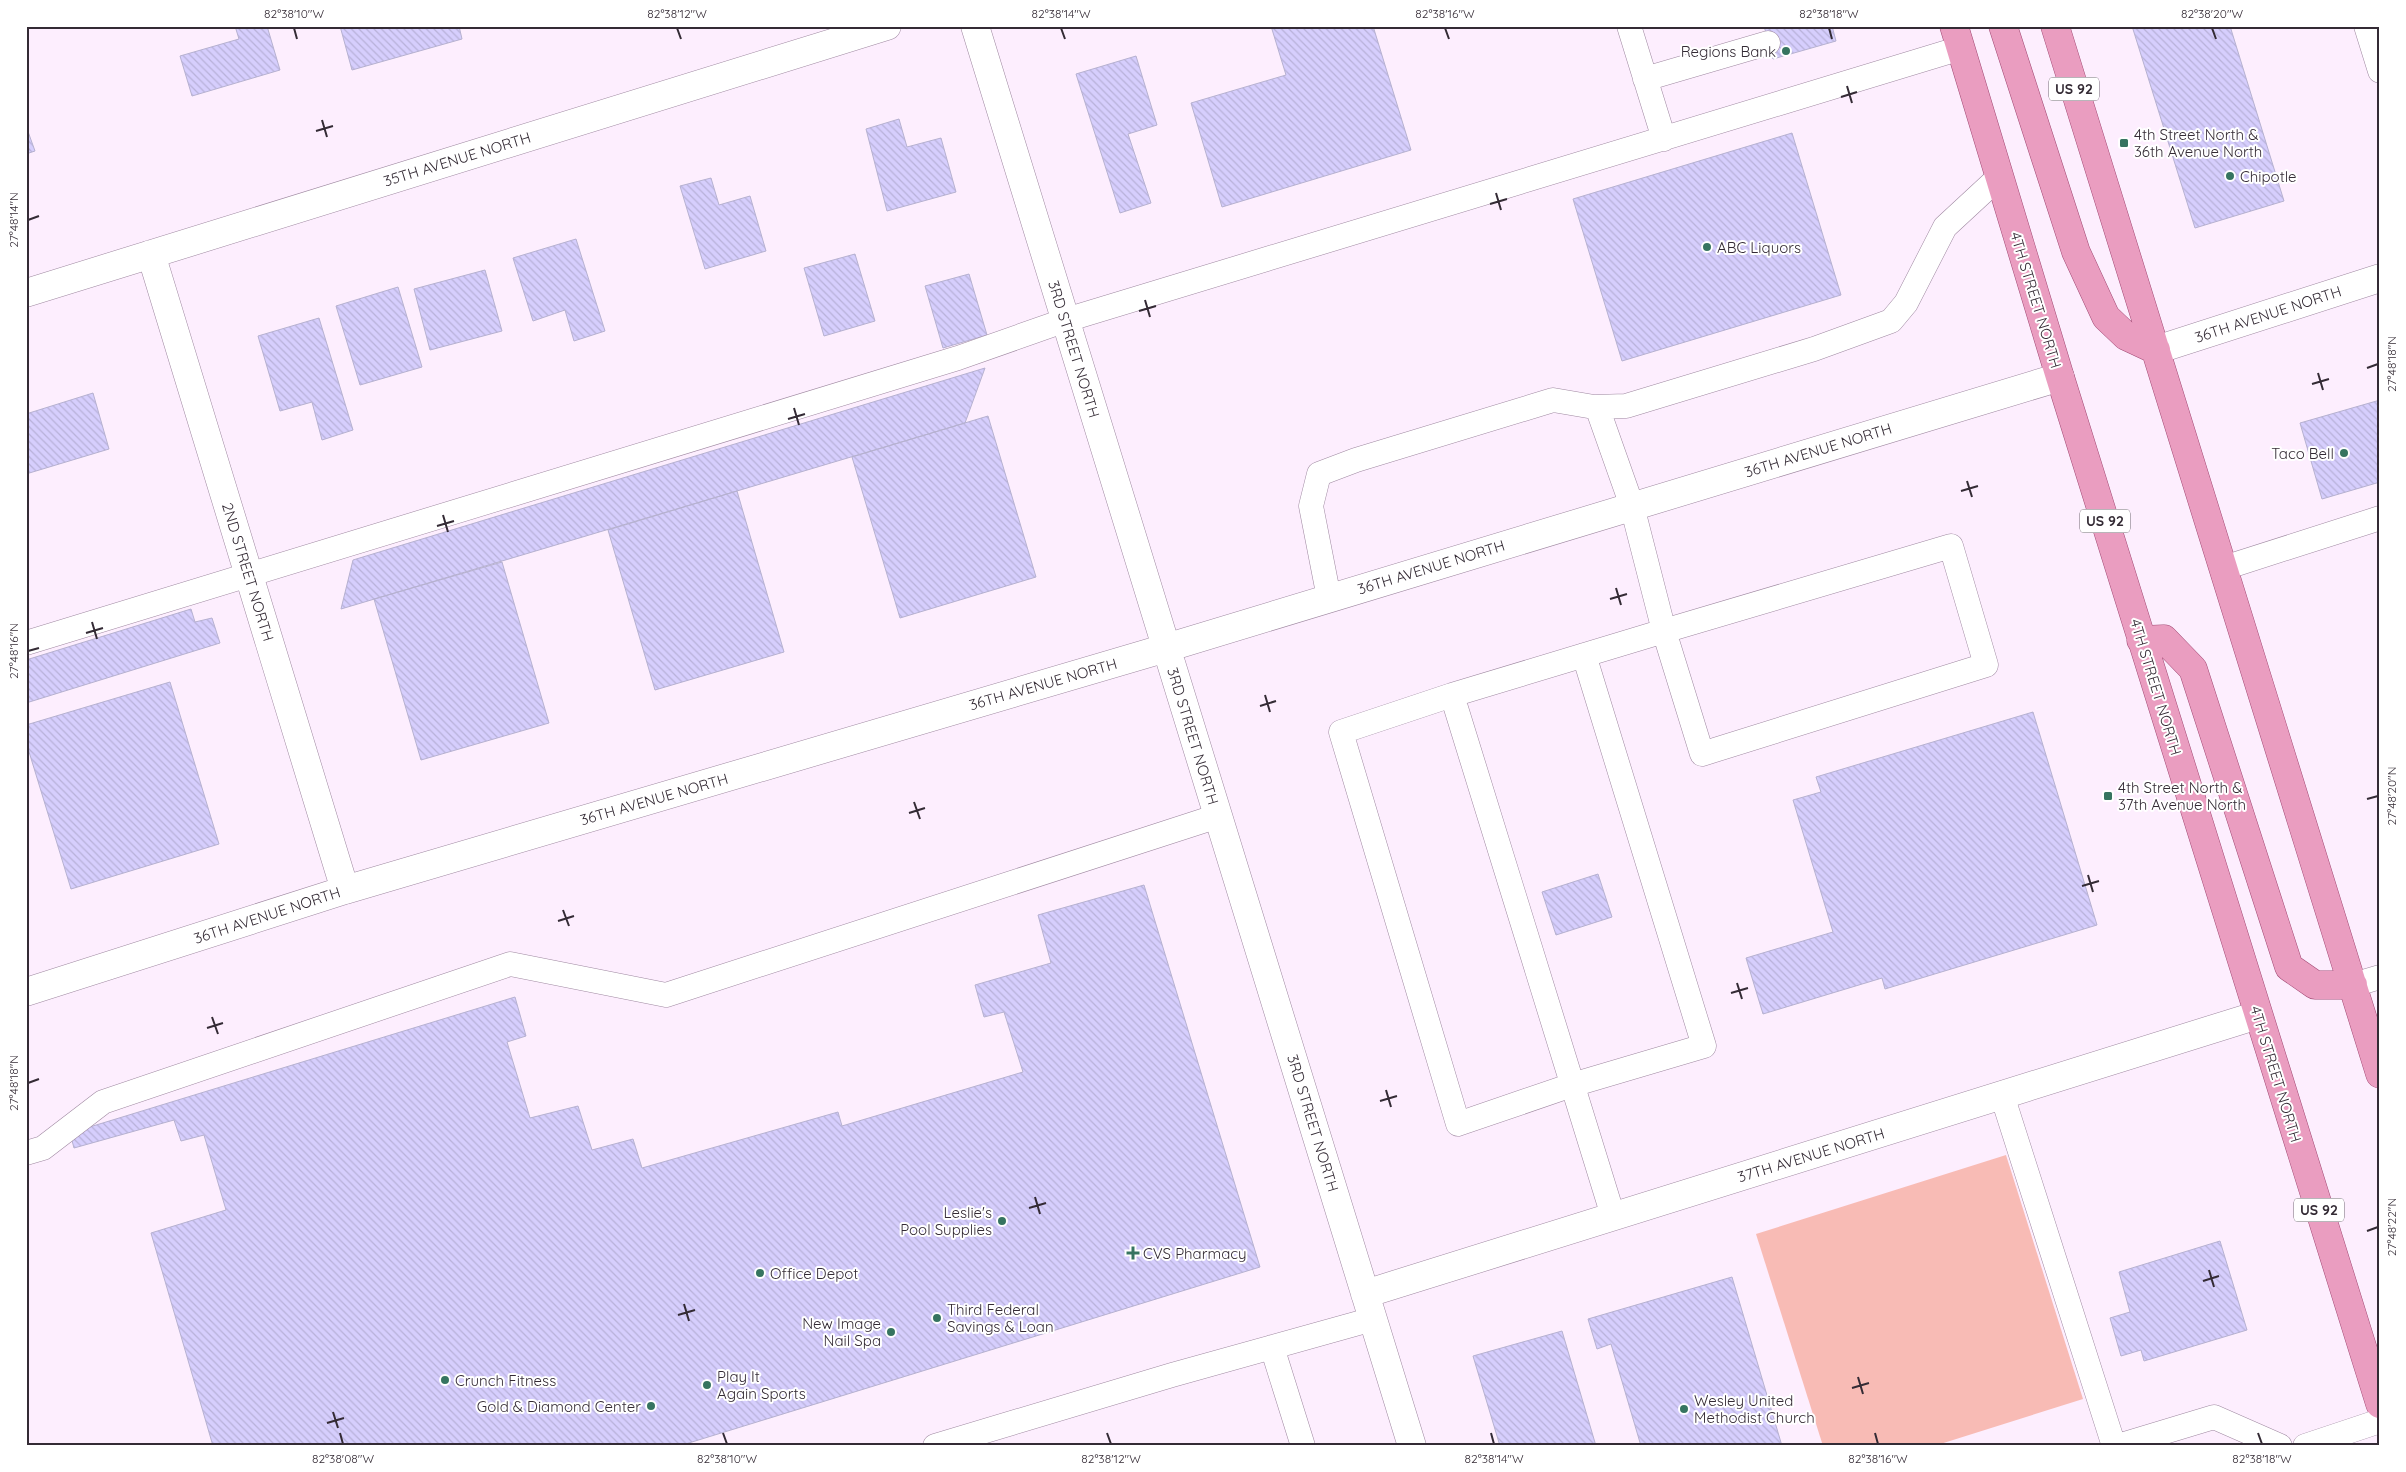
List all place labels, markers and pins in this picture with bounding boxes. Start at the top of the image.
place label: Regions Bank [1681,42,1776,61]
marker: Regions Bank [1780,45,1792,57]
place label: 4th Street North & 36th Avenue North [2134,125,2262,161]
marker: 4th Street North & 36th Avenue North [2118,137,2130,149]
place label: Chipotle [2240,167,2297,186]
marker: Chipotle [2224,170,2236,182]
place label: ABC Liquors [1717,238,1801,257]
marker: ABC Liquors [1701,241,1713,253]
place label: Taco Bell [2271,444,2334,463]
marker: Taco Bell [2338,447,2350,459]
place label: 4th Street North & 37th Avenue North [2118,778,2246,814]
marker: 4th Street North & 37th Avenue North [2102,790,2114,802]
place label: Leslie's Pool Supplies [900,1203,992,1239]
marker: Leslie's Pool Supplies [996,1215,1008,1227]
place label: CVS Pharmacy [1143,1244,1247,1263]
marker: CVS Pharmacy [1127,1247,1139,1259]
place label: Office Depot [770,1264,858,1283]
marker: Office Depot [754,1267,766,1279]
place label: Third Federal Savings & Loan [947,1300,1054,1336]
marker: Third Federal Savings & Loan [931,1312,943,1324]
place label: New Image Nail Spa [802,1314,881,1350]
marker: New Image Nail Spa [885,1326,897,1338]
place label: Play It Again Sports [717,1367,806,1403]
place label: Crunch Fitness [455,1371,556,1390]
marker: Crunch Fitness [439,1374,451,1386]
marker: Play It Again Sports [701,1379,713,1391]
place label: Wesley United Methodist Church [1694,1391,1815,1427]
place label: Gold & Diamond Center [477,1397,641,1416]
marker: Gold & Diamond Center [645,1400,657,1412]
marker: Wesley United Methodist Church [1678,1403,1690,1415]

